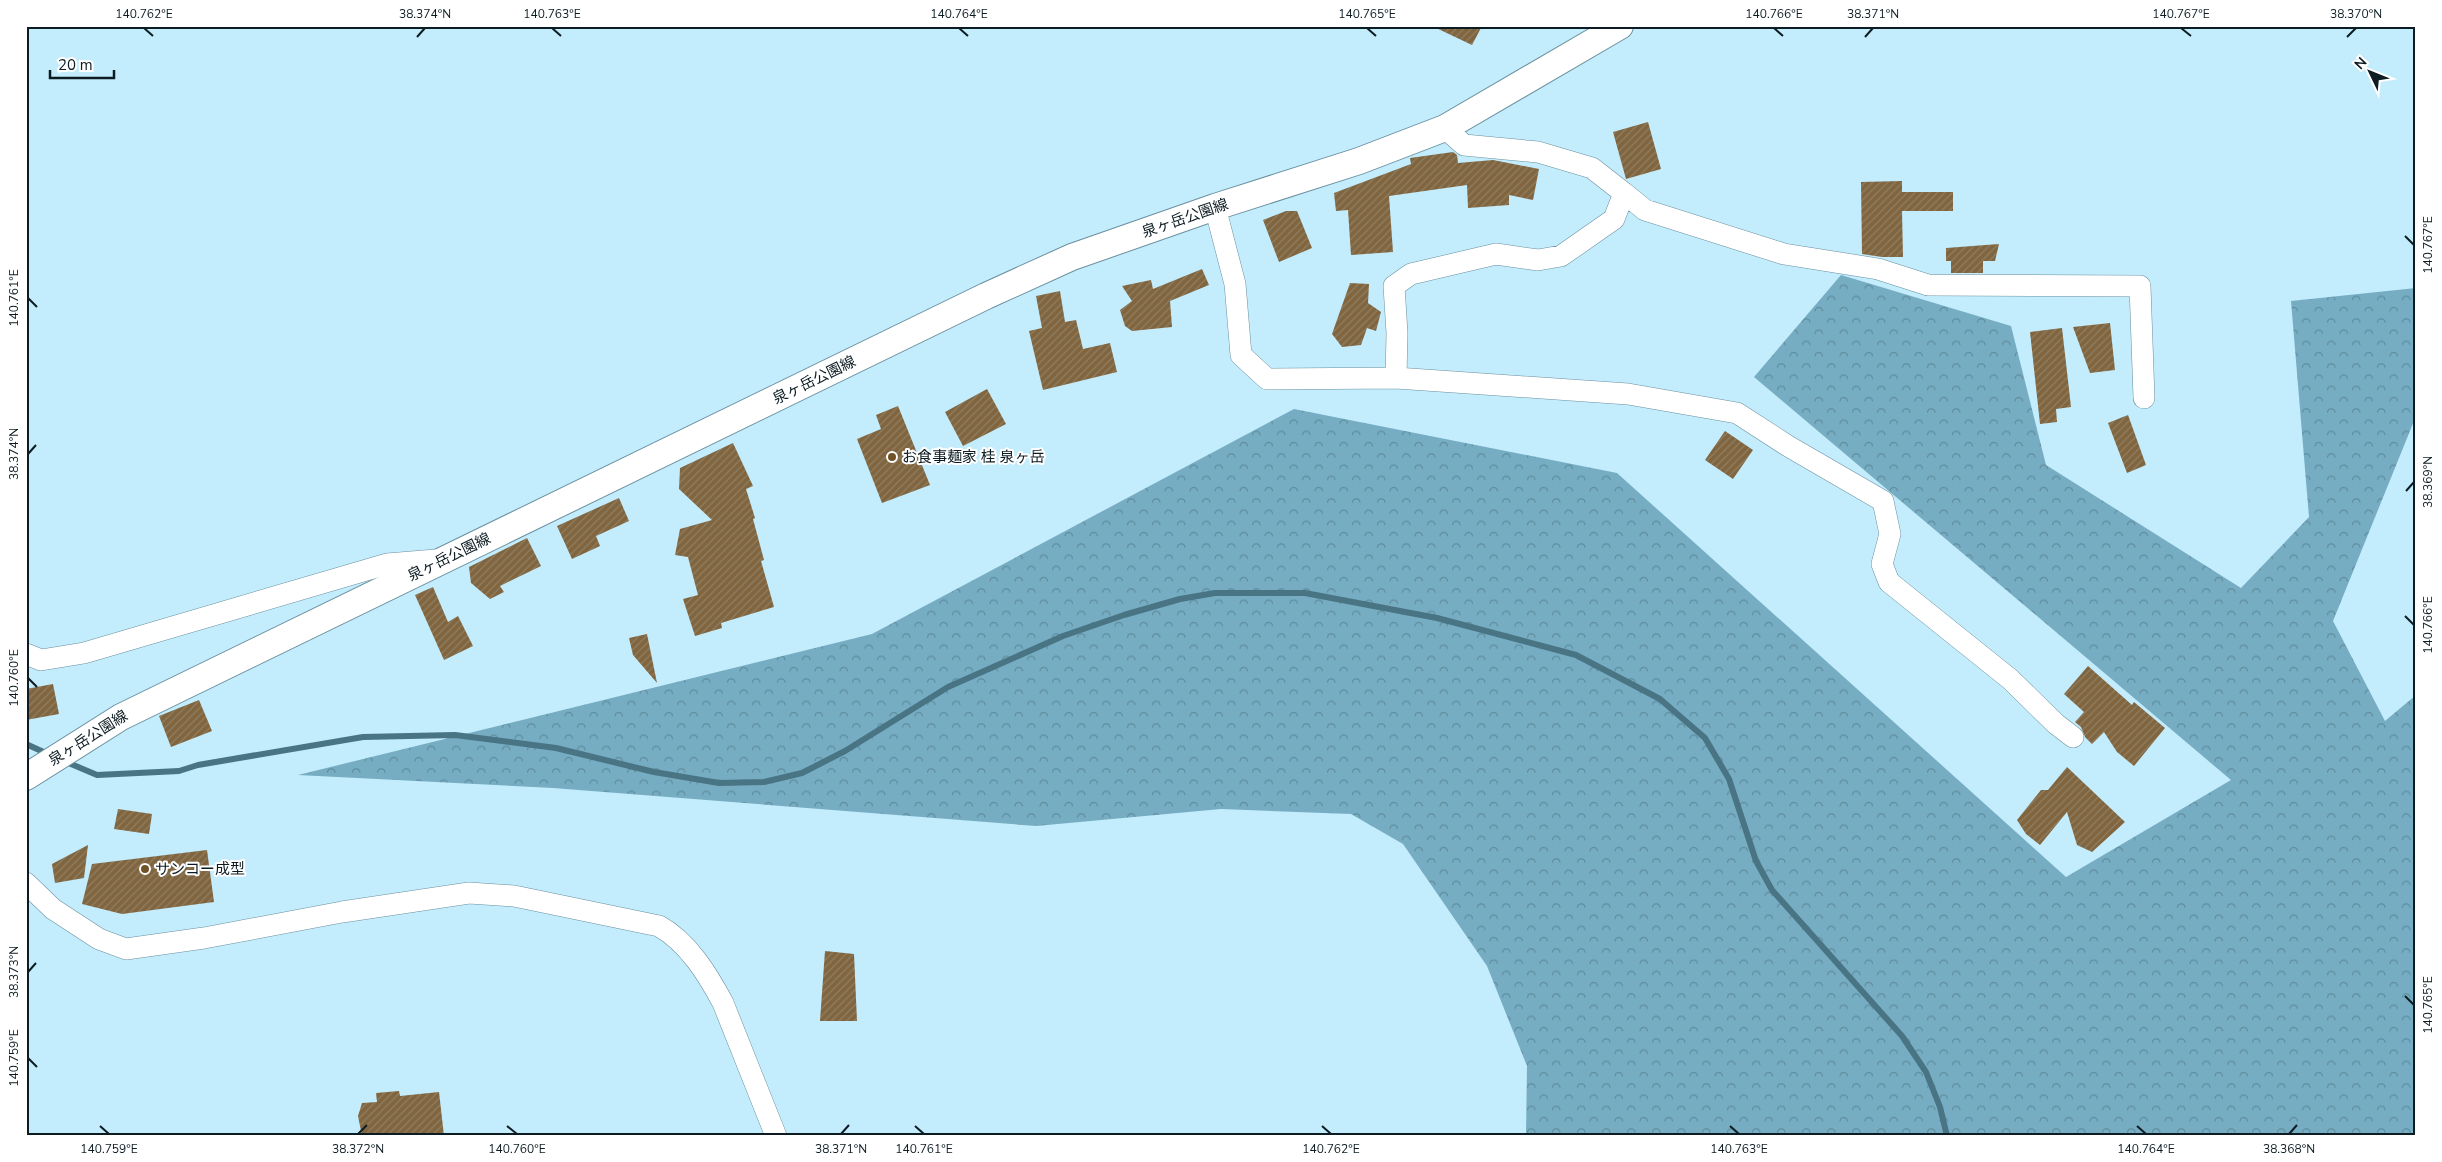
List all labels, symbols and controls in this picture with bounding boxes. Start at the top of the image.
text: 140.762°E [115,6,173,22]
text: 38.374°N [399,6,451,22]
text: 140.763°E [523,6,581,22]
text: 140.764°E [930,6,988,22]
text: 140.765°E [1338,6,1396,22]
text: 140.766°E [1745,6,1803,22]
text: 38.371°N [1847,6,1899,22]
text: 140.767°E [2152,6,2210,22]
text: 38.370°N [2330,6,2382,22]
scale bar [50,48,114,80]
north arrow [2344,48,2394,98]
text: N [2350,53,2371,74]
text: 20 m [58,55,93,75]
street label: 泉ヶ岳公園線 [1139,194,1231,242]
text: 140.767°E [2420,216,2436,274]
text: 140.761°E [6,269,22,327]
street label: 泉ヶ岳公園線 [769,351,859,409]
text: 38.374°N [6,428,22,480]
place label: お食事麺家 桂 泉ヶ岳 [902,447,1045,467]
marker: お食事麺家 桂 泉ヶ岳 [886,451,898,463]
text: 38.369°N [2420,456,2436,508]
street label: 泉ヶ岳公園線 [404,528,494,586]
text: 140.766°E [2420,596,2436,654]
text: 140.760°E [6,649,22,707]
street label: 泉ヶ岳公園線 [45,706,131,770]
place label: サンコー成型 [155,859,245,879]
marker: サンコー成型 [139,863,151,875]
text: 38.373°N [6,946,22,998]
text: 140.765°E [2420,976,2436,1034]
text: 140.759°E [6,1029,22,1087]
text: 140.759°E [80,1141,138,1157]
text: 38.372°N [332,1141,384,1157]
text: 140.760°E [488,1141,546,1157]
text: 38.371°N [815,1141,867,1157]
text: 140.761°E [895,1141,953,1157]
text: 140.762°E [1302,1141,1360,1157]
text: 140.763°E [1710,1141,1768,1157]
text: 140.764°E [2117,1141,2175,1157]
text: 38.368°N [2263,1141,2315,1157]

